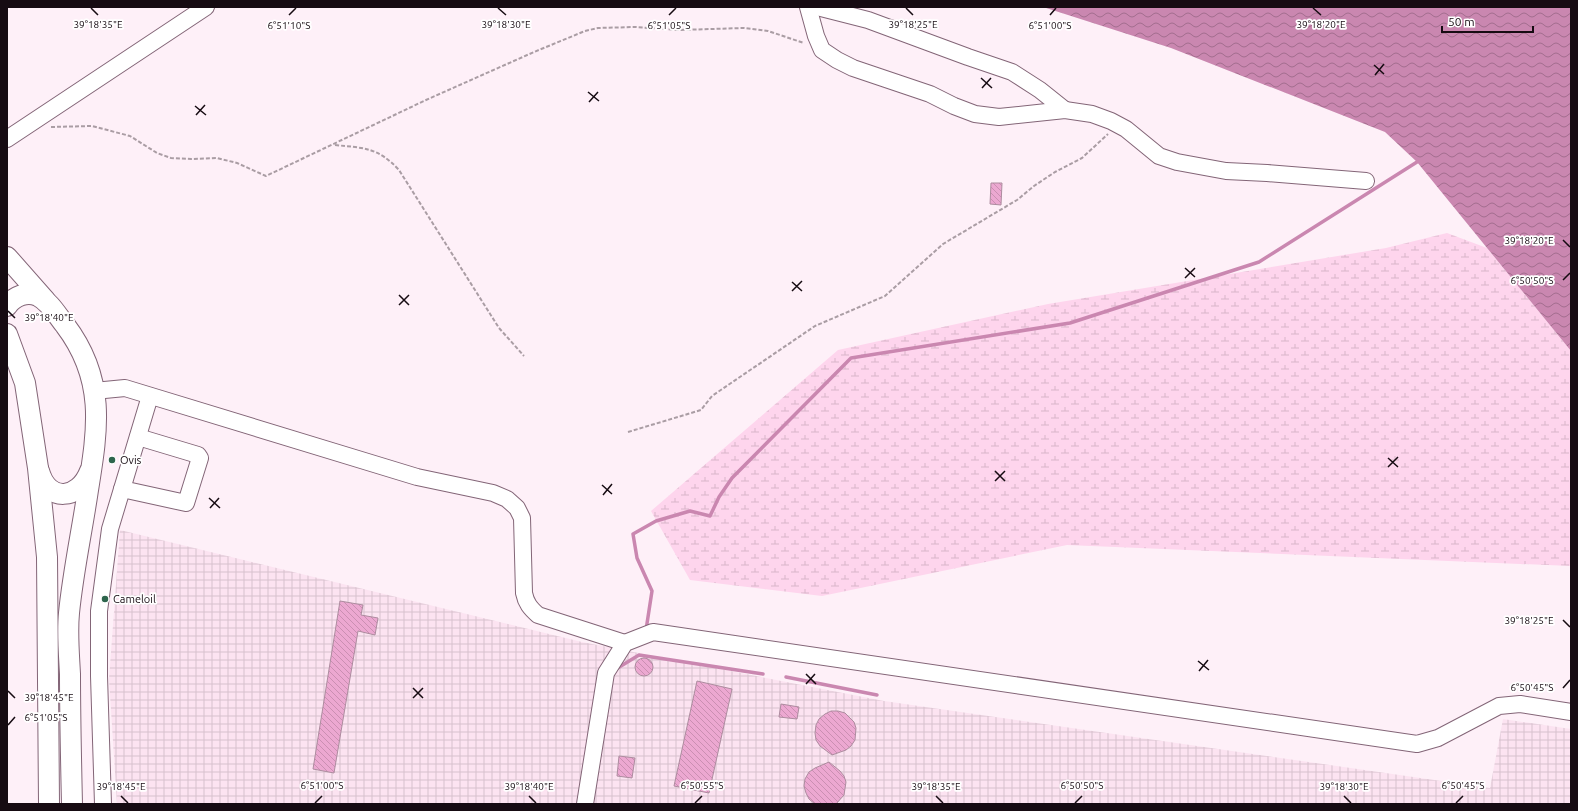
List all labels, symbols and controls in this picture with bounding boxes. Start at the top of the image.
scale bar [1442,8,1533,34]
text: 50 m [1448,15,1475,28]
text: 39°18'35"E [73,19,123,30]
text: 39°18'30"E [481,19,531,30]
text: 39°18'25"E [888,19,938,30]
text: 39°18'20"E [1296,19,1346,30]
text: 6°51'10"S [267,20,311,31]
text: 6°51'05"S [647,20,691,31]
text: 6°51'00"S [1028,20,1072,31]
text: 39°18'20"E [1504,235,1554,246]
text: 6°50'50"S [1510,275,1554,286]
text: 39°18'40"E [24,312,74,323]
place label: Ovis [120,454,142,466]
marker: Ovis [107,455,117,465]
place label: Cameloil [113,593,156,605]
marker: Cameloil [100,594,110,604]
text: 39°18'25"E [1504,615,1554,626]
text: 6°50'45"S [1510,682,1554,693]
text: 39°18'45"E [24,692,74,703]
text: 6°51'05"S [24,712,68,723]
text: 6°51'00"S [300,780,344,791]
text: 6°50'55"S [680,780,724,791]
text: 6°50'50"S [1060,780,1104,791]
text: 6°50'45"S [1441,780,1485,791]
text: 39°18'45"E [96,781,146,792]
text: 39°18'40"E [504,781,554,792]
text: 39°18'35"E [911,781,961,792]
text: 39°18'30"E [1319,781,1369,792]

